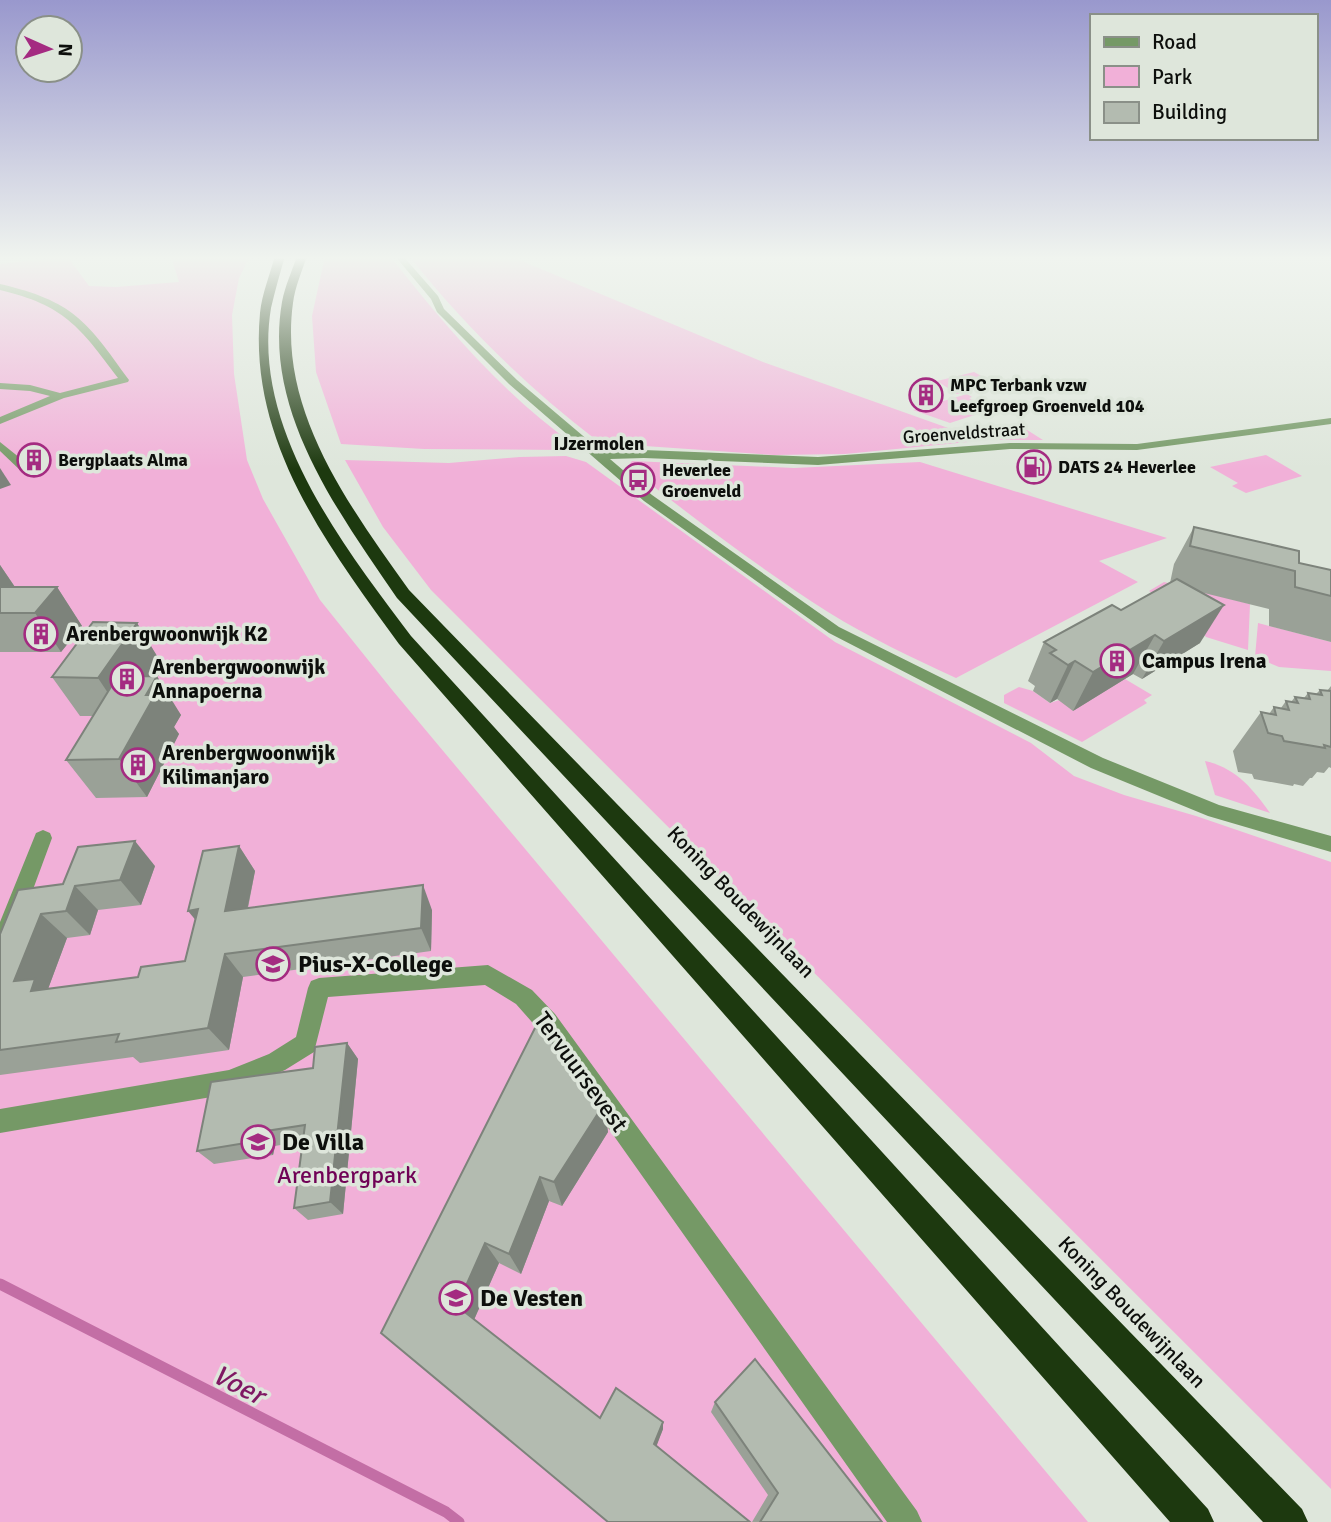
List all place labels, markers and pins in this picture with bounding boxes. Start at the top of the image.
place label: MPC Terbank vzw Leefgroep Groenveld 104 [950,374,1145,417]
building icon: MPC Terbank vzw Leefgroep Groenveld 104 [907,376,945,414]
building icon: Bergplaats Alma [15,441,53,479]
fuel station icon: DATS 24 Heverlee [1015,448,1053,486]
place label: Bergplaats Alma [58,449,188,471]
place label: DATS 24 Heverlee [1058,456,1196,478]
place label: Heverlee Groenveld [662,459,742,502]
bus stop icon: Heverlee Groenveld [619,461,657,499]
building icon: Arenbergwoonwijk K2 [22,615,60,653]
place label: Arenbergwoonwijk K2 [66,621,268,647]
building icon: Campus Irena [1098,642,1136,680]
place label: Campus Irena [1142,648,1267,674]
place label: Arenbergwoonwijk Annapoerna [152,654,325,704]
building icon: Arenbergwoonwijk Annapoerna [108,660,146,698]
place label: Arenbergwoonwijk Kilimanjaro [162,740,335,790]
building icon: Arenbergwoonwijk Kilimanjaro [119,746,157,784]
school or university icon: Pius-X-College [254,945,292,983]
place label: Pius-X-College [298,949,453,979]
school or university icon: De Villa [239,1123,277,1161]
place label: De Villa [282,1127,364,1157]
school or university icon: De Vesten [437,1279,475,1317]
place label: De Vesten [480,1283,583,1313]

